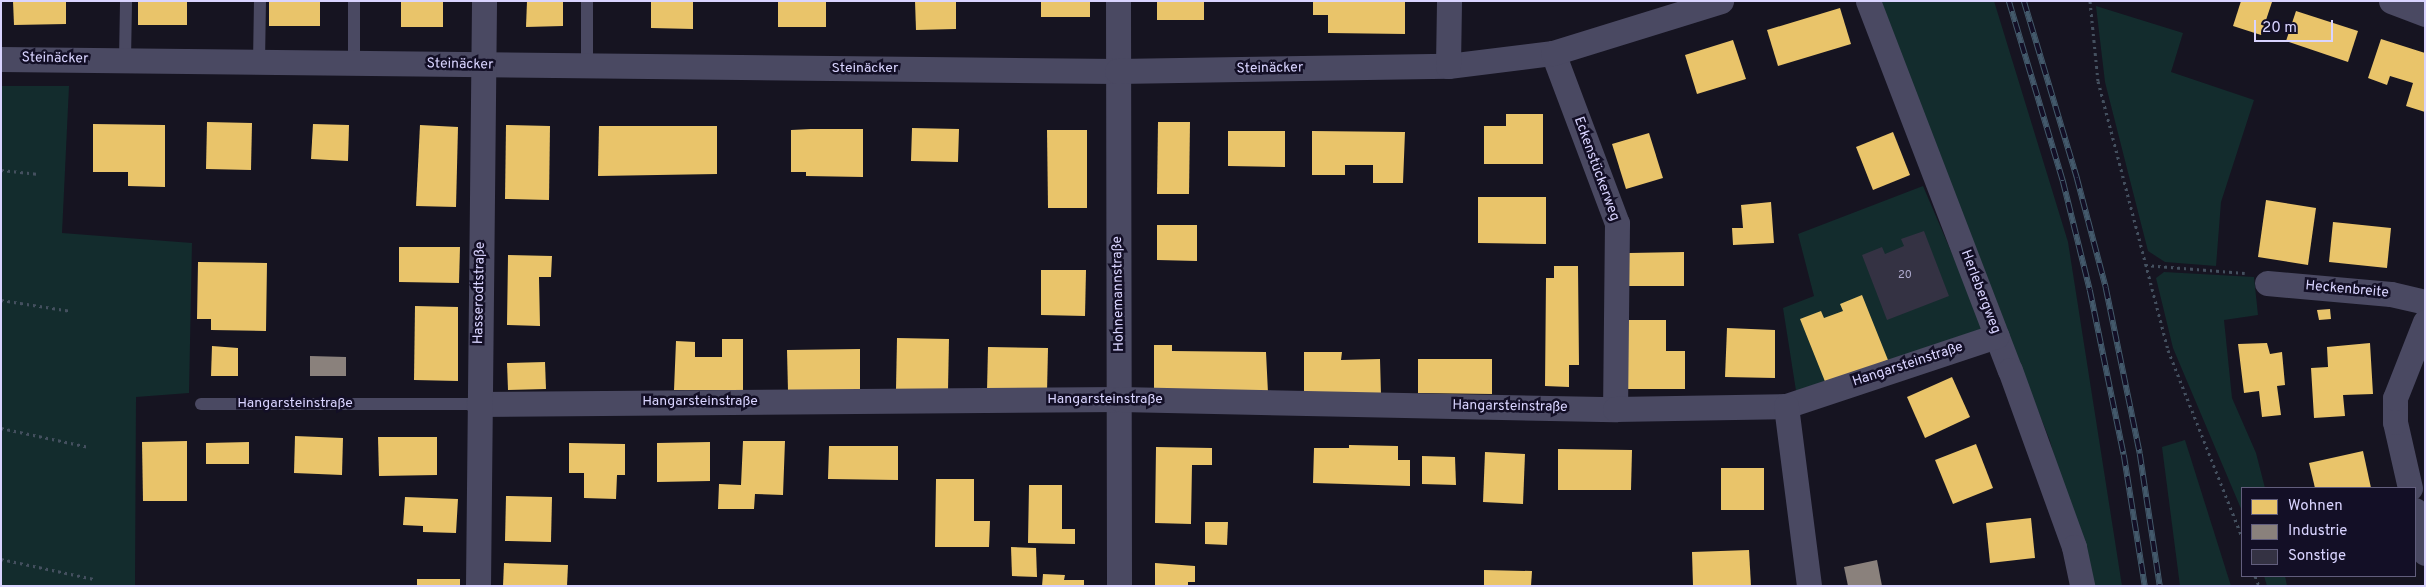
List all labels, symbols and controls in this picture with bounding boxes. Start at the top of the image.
scale bar [2256,10,2335,42]
text: 20 m [2262,19,2297,38]
street label: Steinäcker [21,50,89,68]
street label: Steinäcker [426,56,494,74]
street label: Steinäcker [1236,60,1304,78]
street label: Steinäcker [832,61,898,77]
street label: Eckenstückerweg [1569,115,1623,223]
street label: Hohnemannstraße [1110,236,1128,352]
street label: Hasserodtstraße [471,242,489,344]
street label: Herlebergweg [1956,248,2004,336]
house number: 20 [1898,268,1912,282]
street label: Heckenbreite [2305,278,2389,302]
street label: Hangarsteinstraße [1851,339,1965,391]
street label: Hangarsteinstraße [1047,392,1163,408]
street label: Hangarsteinstraße [642,394,758,410]
street label: Hangarsteinstraße [237,396,353,412]
street label: Hangarsteinstraße [1452,398,1568,416]
legend [2241,487,2416,577]
text: Wohnen [2288,497,2343,516]
text: Industrie [2288,522,2347,541]
text: Sonstige [2288,547,2346,566]

